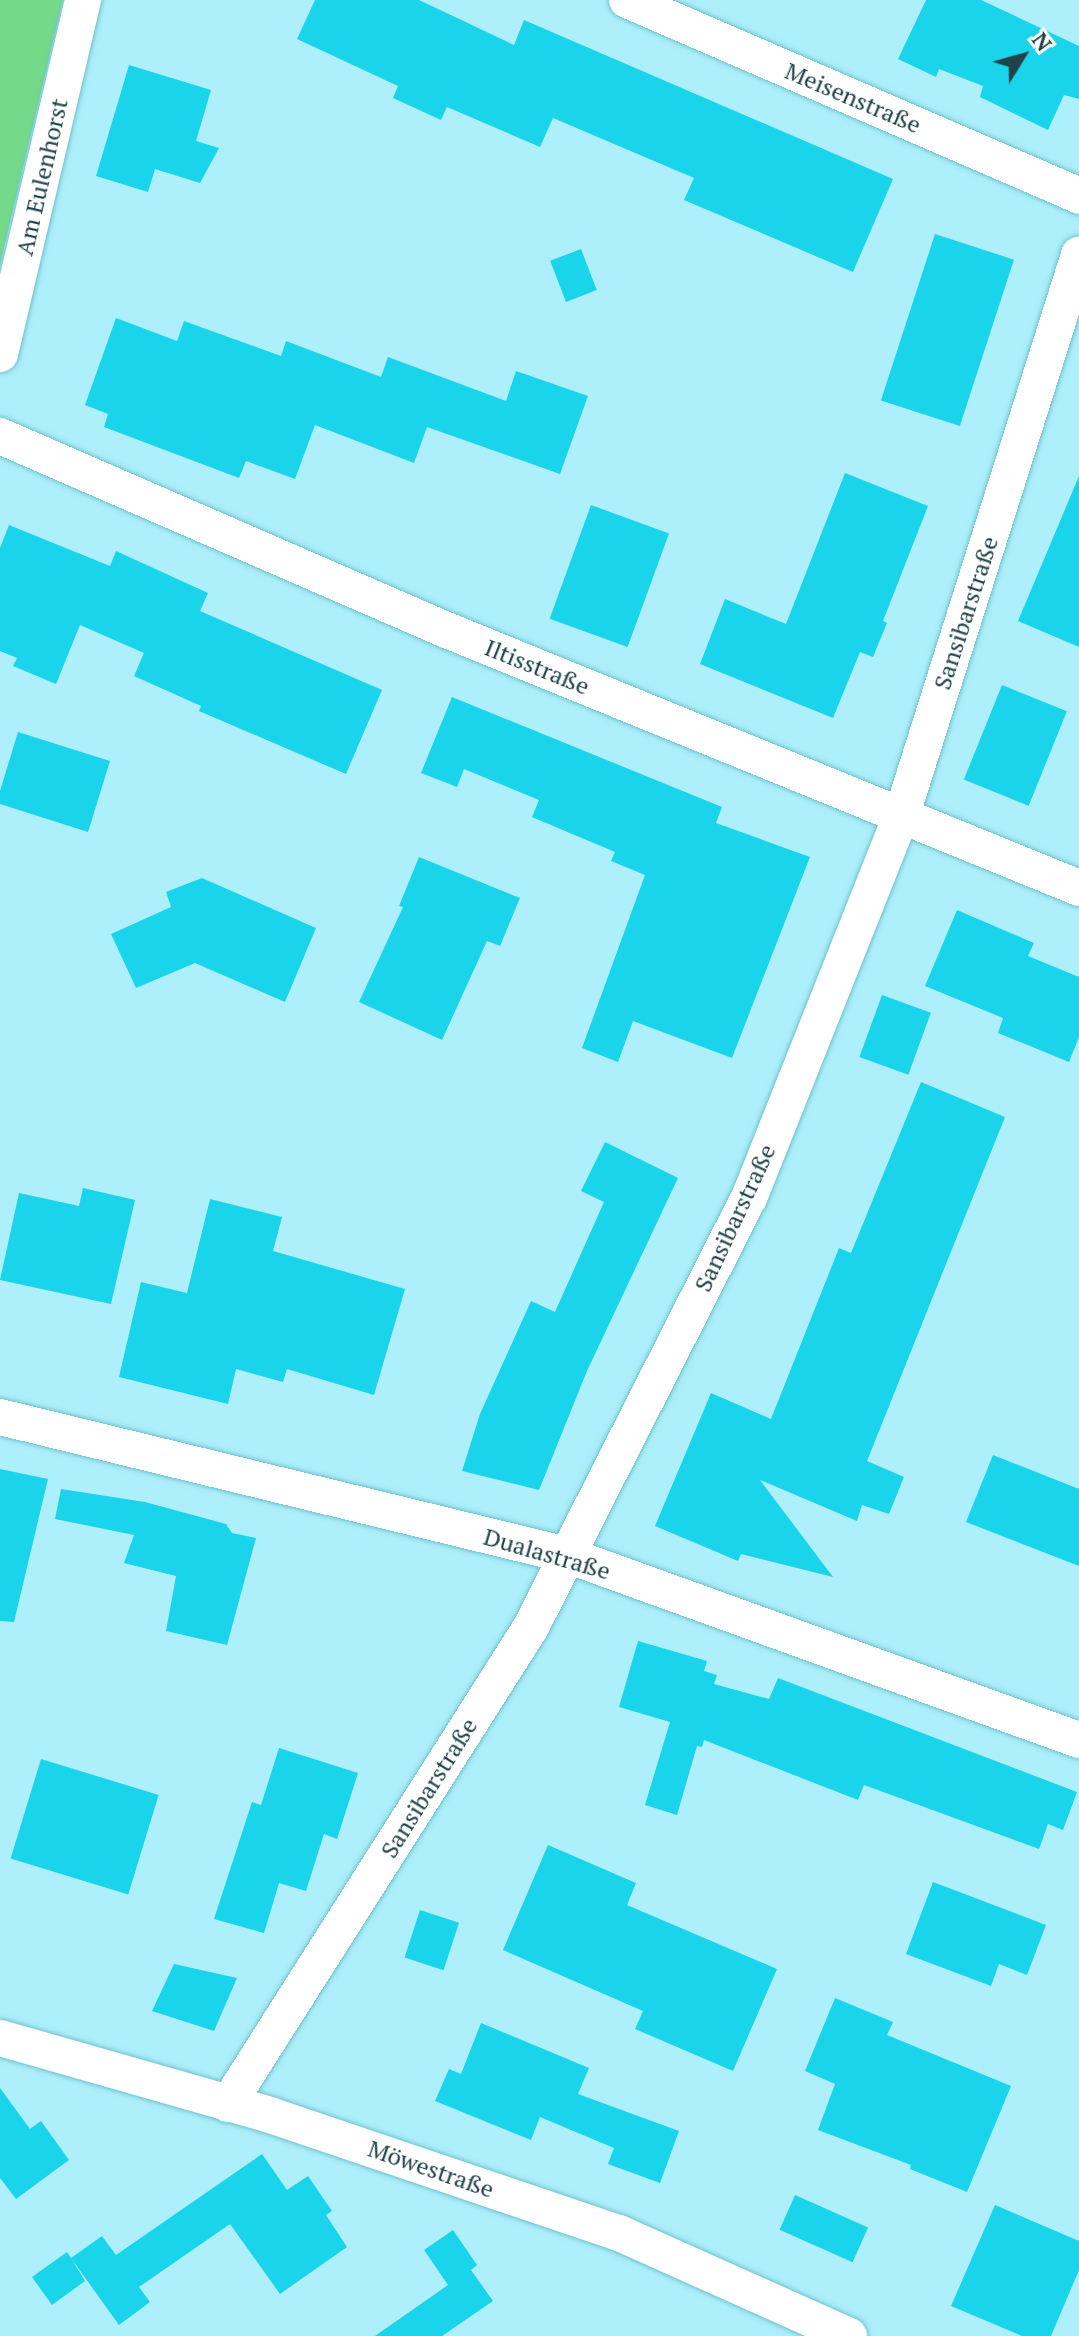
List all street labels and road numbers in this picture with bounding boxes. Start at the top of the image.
street label: Meisenstraße [781,56,925,140]
street label: Am Eulenhorst [10,96,74,258]
street label: Sansibarstraße [928,533,1004,693]
street label: Iltisstraße [481,633,593,701]
street label: Sansibarstraße [688,1140,782,1296]
street label: Dualastraße [480,1522,614,1586]
street label: Sansibarstraße [375,1713,483,1863]
street label: Möwestraße [364,2134,498,2204]

